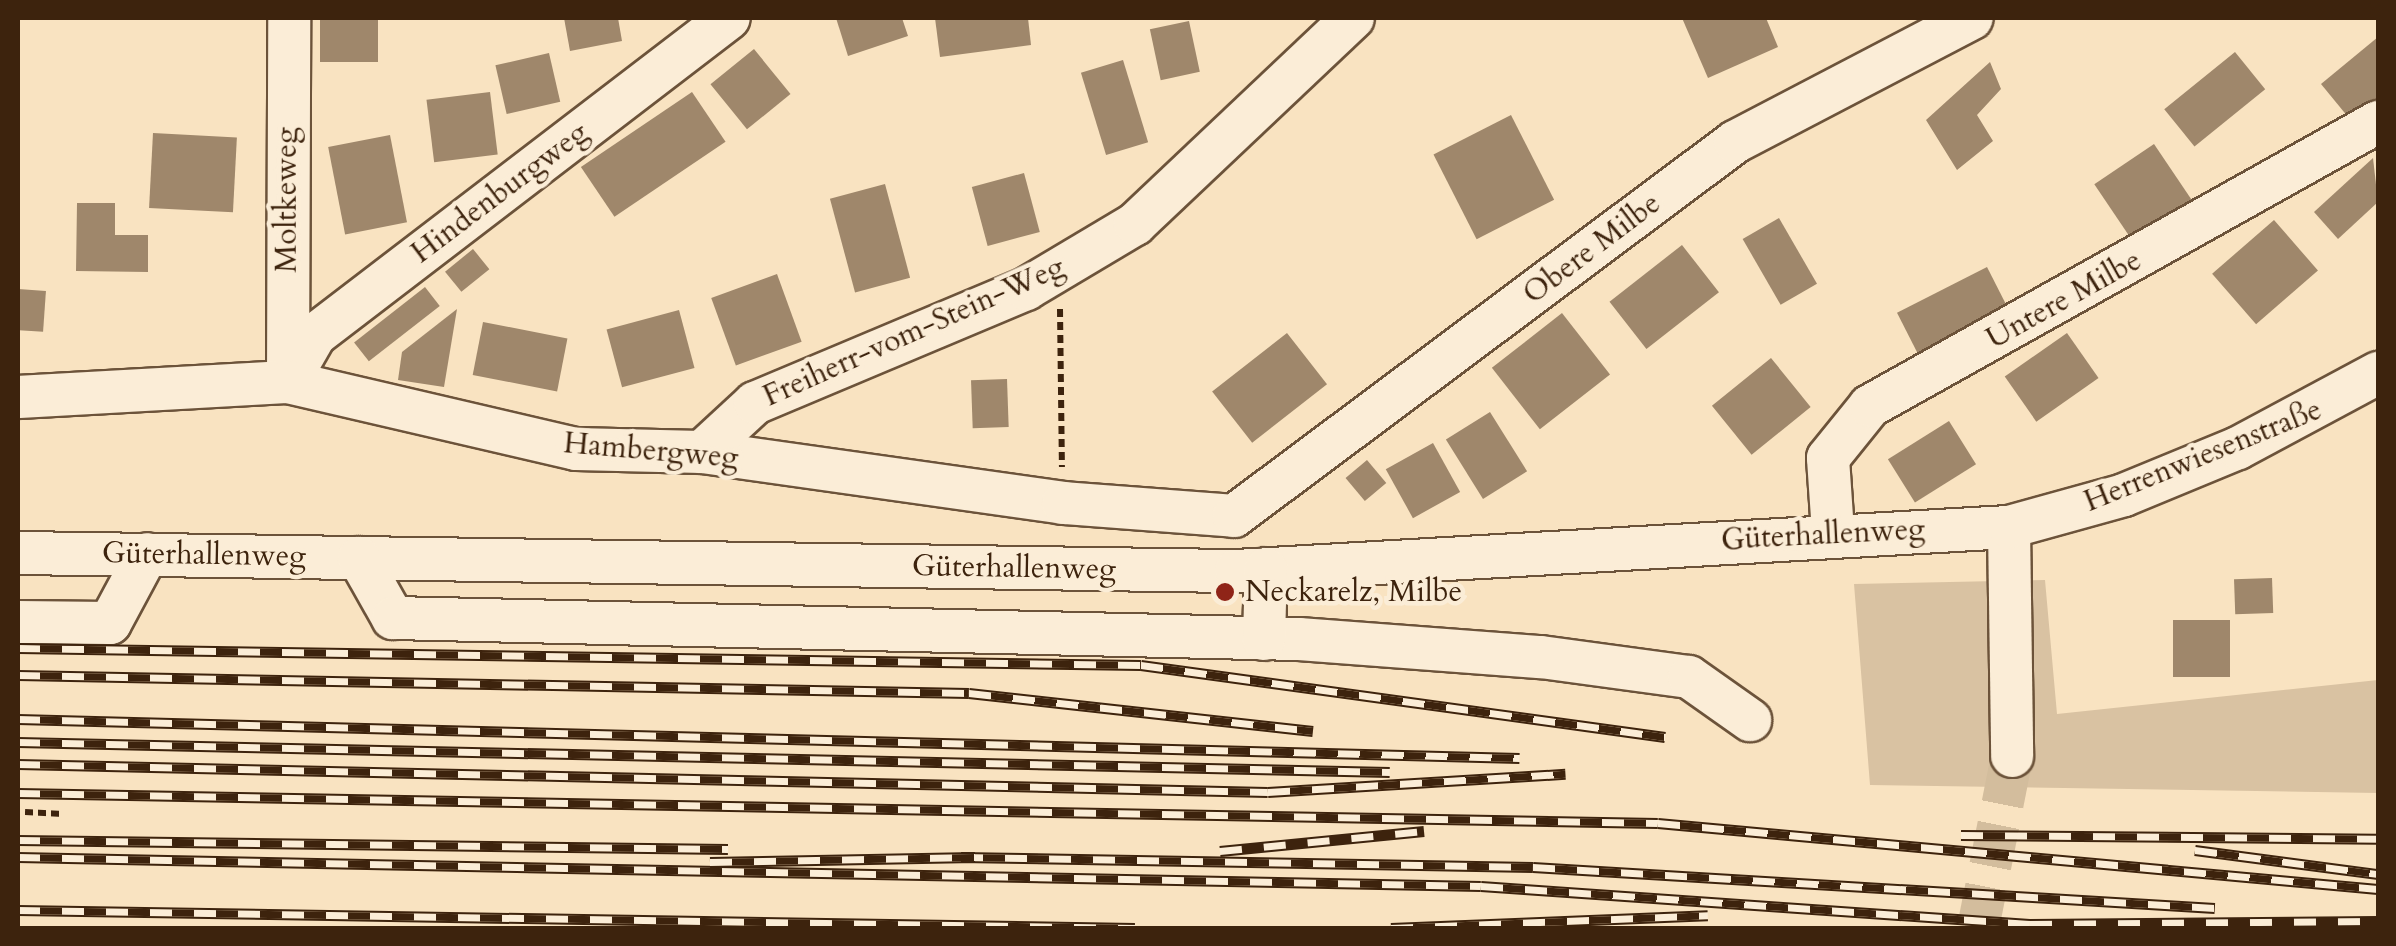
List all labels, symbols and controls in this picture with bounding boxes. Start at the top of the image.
street label: Hindenburgweg [405,115,595,271]
street label: Moltkeweg [269,127,305,273]
street label: Obere Milbe [1516,186,1668,312]
street label: Untere Milbe [1980,243,2148,357]
street label: Freiherr-vom-Stein-Weg [758,249,1070,415]
street label: Herrenwiesenstraße [2079,392,2327,520]
street label: Hambergweg [562,425,740,477]
street label: Güterhallenweg [1720,512,1926,558]
street label: Güterhallenweg [102,535,306,575]
street label: Güterhallenweg [912,548,1116,588]
place label: Neckarelz, Milbe [1245,574,1462,610]
marker: Neckarelz, Milbe [1214,581,1236,603]

